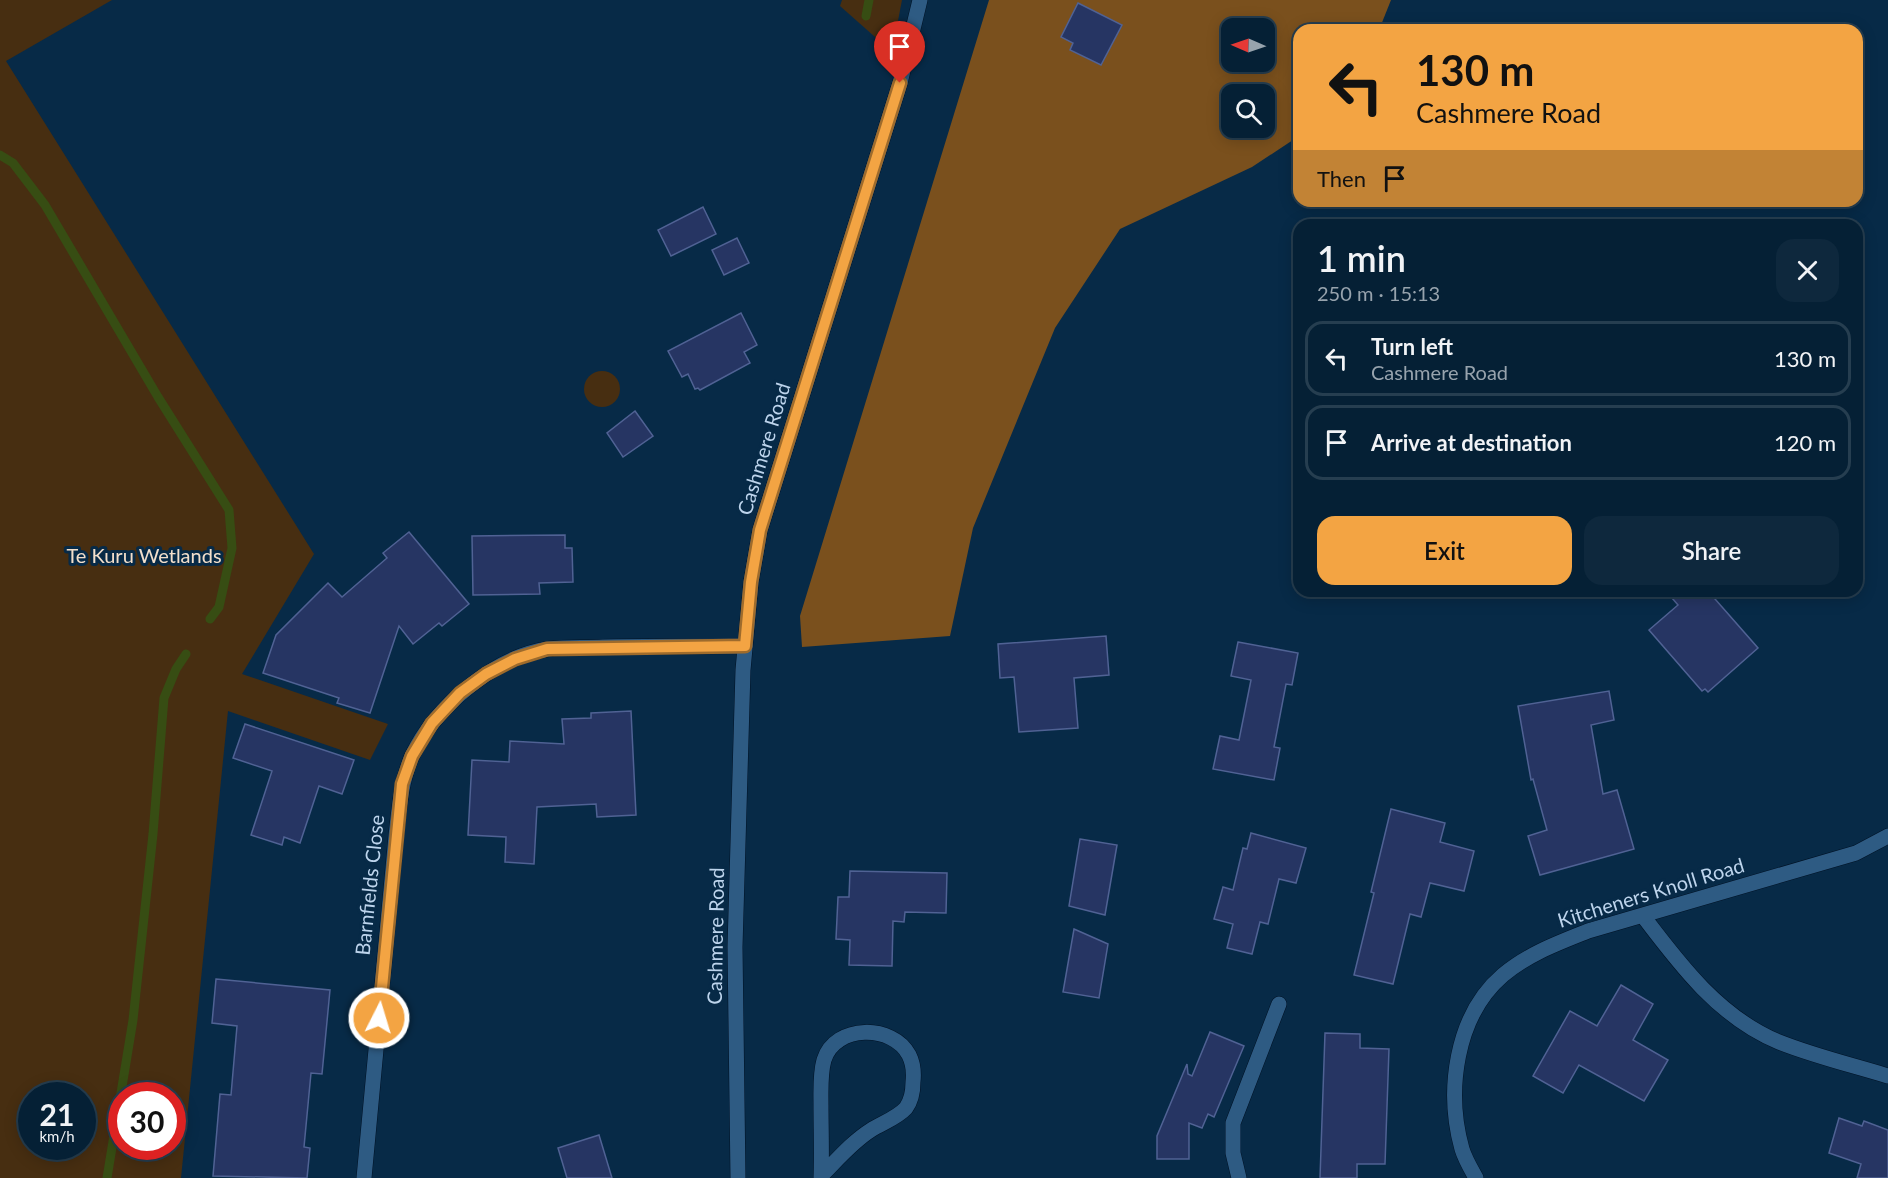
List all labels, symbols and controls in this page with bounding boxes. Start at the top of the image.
north arrow [1221,18,1275,72]
map controls [1221,18,1275,138]
pin [874,21,925,83]
icon: arrive [883,30,916,63]
text: 130 m [1416,45,1534,95]
icon: left [1317,48,1395,126]
button: search [1221,84,1275,138]
text: Cashmere Road [1416,96,1601,129]
icon: arrive [1378,162,1411,195]
text: Then [1317,165,1366,192]
text: 1 min [1317,236,1406,280]
button: close [1776,239,1839,302]
text: 250 m · 15:13 [1317,281,1440,305]
text: Turn left [1371,333,1453,360]
icon: left [1320,342,1353,375]
text: 130 m [1774,345,1836,372]
text: Cashmere Road [1371,360,1508,384]
street label: Cashmere Road [732,380,795,518]
icon: arrive [1320,426,1353,459]
text: Arrive at destination [1371,429,1572,456]
text: 120 m [1774,429,1836,456]
button: Exit [1317,516,1572,585]
button: Share [1584,516,1839,585]
park label: Te Kuru Wetlands [66,543,222,567]
street label: Barnfields Close [350,813,388,956]
street label: Kitcheners Knoll Road [1555,852,1747,932]
street label: Cashmere Road [702,867,728,1005]
position arrow [347,986,411,1050]
speed limit sign: 30 [108,1082,186,1160]
text: 21 [40,1096,74,1132]
text: km/h [39,1127,75,1145]

